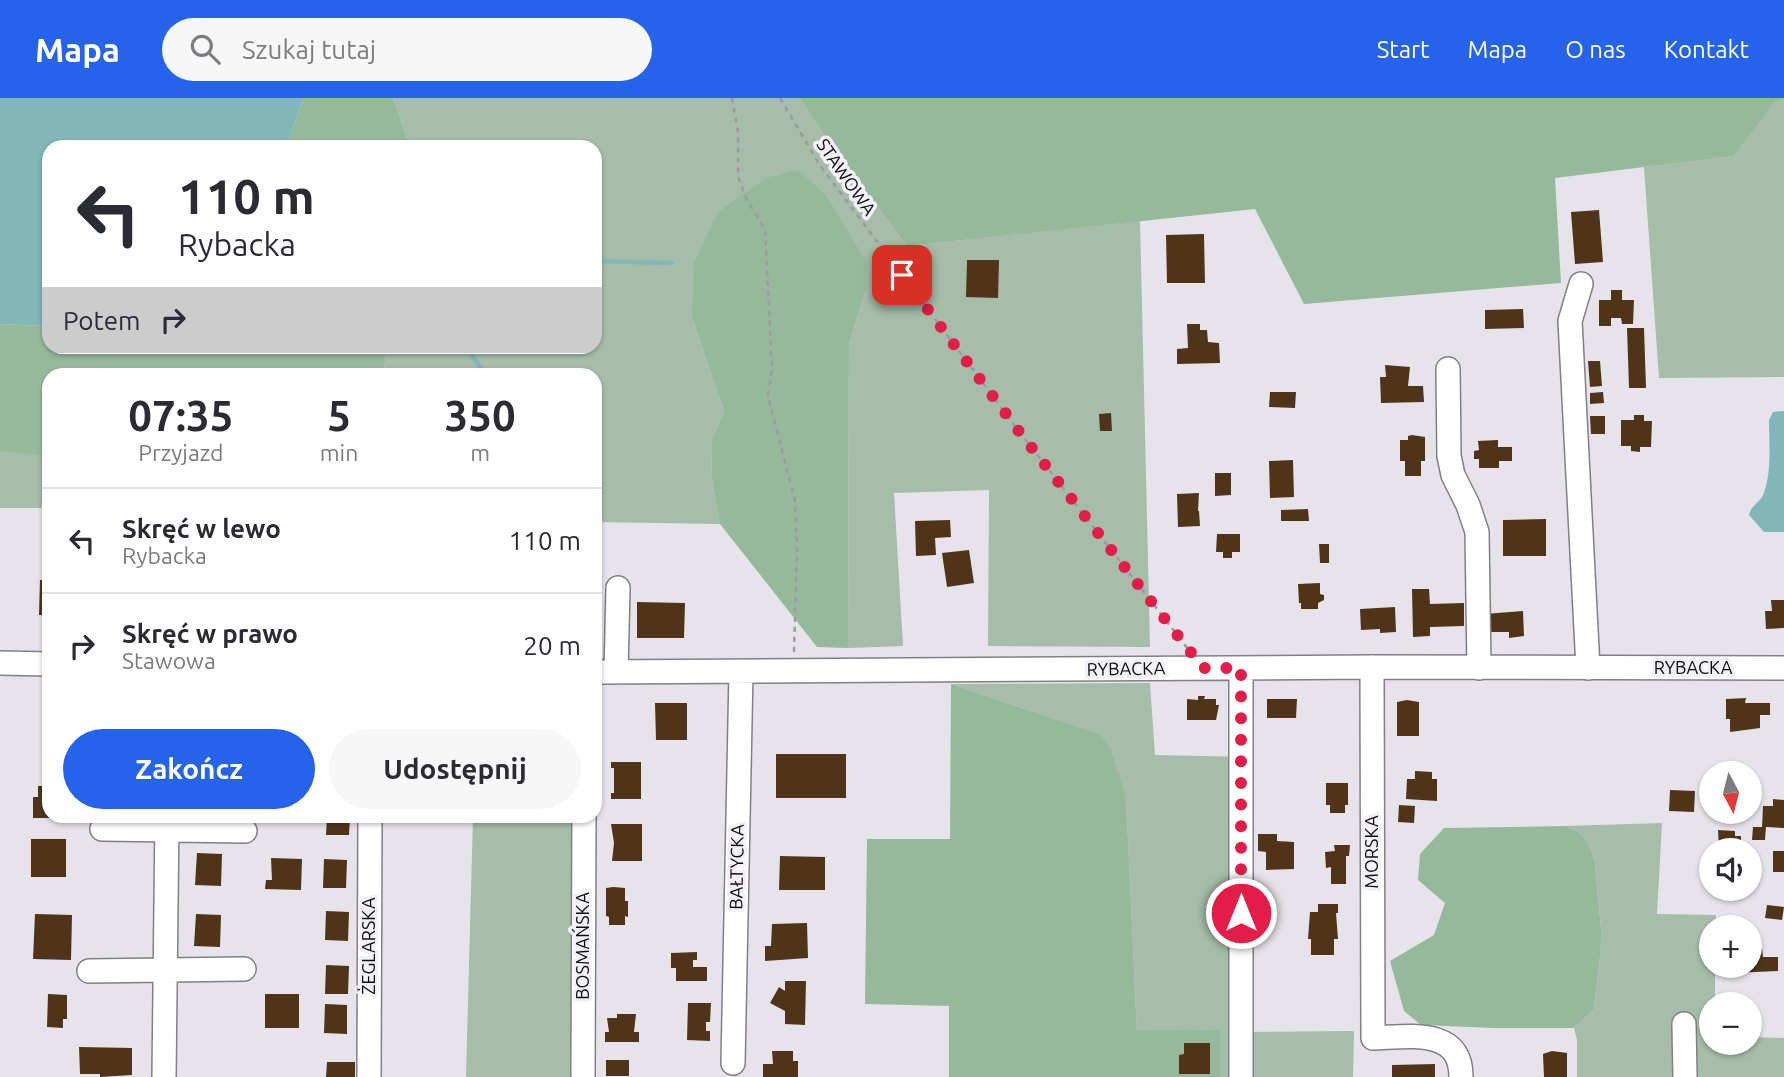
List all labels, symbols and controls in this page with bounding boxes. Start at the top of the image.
search box [162,18,652,81]
icon: search [186,30,224,68]
text: Mapa [35,31,120,68]
text: Szukaj tutaj [242,35,376,64]
text: Start [1377,36,1430,63]
text: Mapa [1468,36,1527,63]
text: O nas [1565,36,1626,63]
text: Kontakt [1664,36,1749,63]
street label: STAWOWA [813,134,881,219]
icon: left [63,168,154,259]
text: 110 m [178,168,315,223]
text: Rybacka [178,226,296,262]
pin [872,245,932,305]
icon: arrive [883,256,921,294]
icon: right [154,301,192,339]
text: Potem [63,306,140,335]
text: 07:35 [128,392,233,439]
text: 5 [327,392,351,439]
text: 350 [445,392,516,439]
text: Przyjazd [138,440,224,465]
text: min [320,440,358,465]
text: m [470,440,490,465]
text: Skręć w lewo [122,514,281,543]
icon: left [63,522,101,560]
text: 110 m [509,526,581,555]
text: Rybacka [122,543,207,568]
text: Skręć w prawo [122,619,298,648]
icon: right [63,627,101,665]
text: 20 m [523,631,581,660]
text: Stawowa [122,648,216,673]
street label: RYBACKA [1086,657,1166,679]
street label: RYBACKA [1654,657,1733,677]
button: Zakończ [63,729,315,809]
button: Udostępnij [329,729,581,809]
north arrow [1699,761,1762,824]
map controls [1699,761,1762,1055]
street label: MORSKA [1361,815,1381,889]
street label: BAŁTYCKA [725,824,747,910]
button: sound [1699,838,1762,901]
position arrow [1204,876,1278,950]
street label: BOSMAŃSKA [571,892,592,1000]
street label: ŻEGLARSKA [358,897,378,995]
button: + [1699,915,1762,978]
button: − [1699,992,1762,1055]

